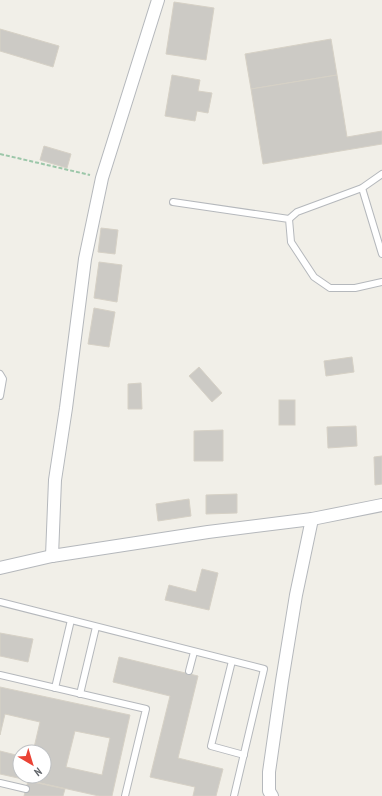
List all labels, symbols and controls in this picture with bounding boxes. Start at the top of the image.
north arrow [12,744,52,784]
text: N [31,765,45,779]

